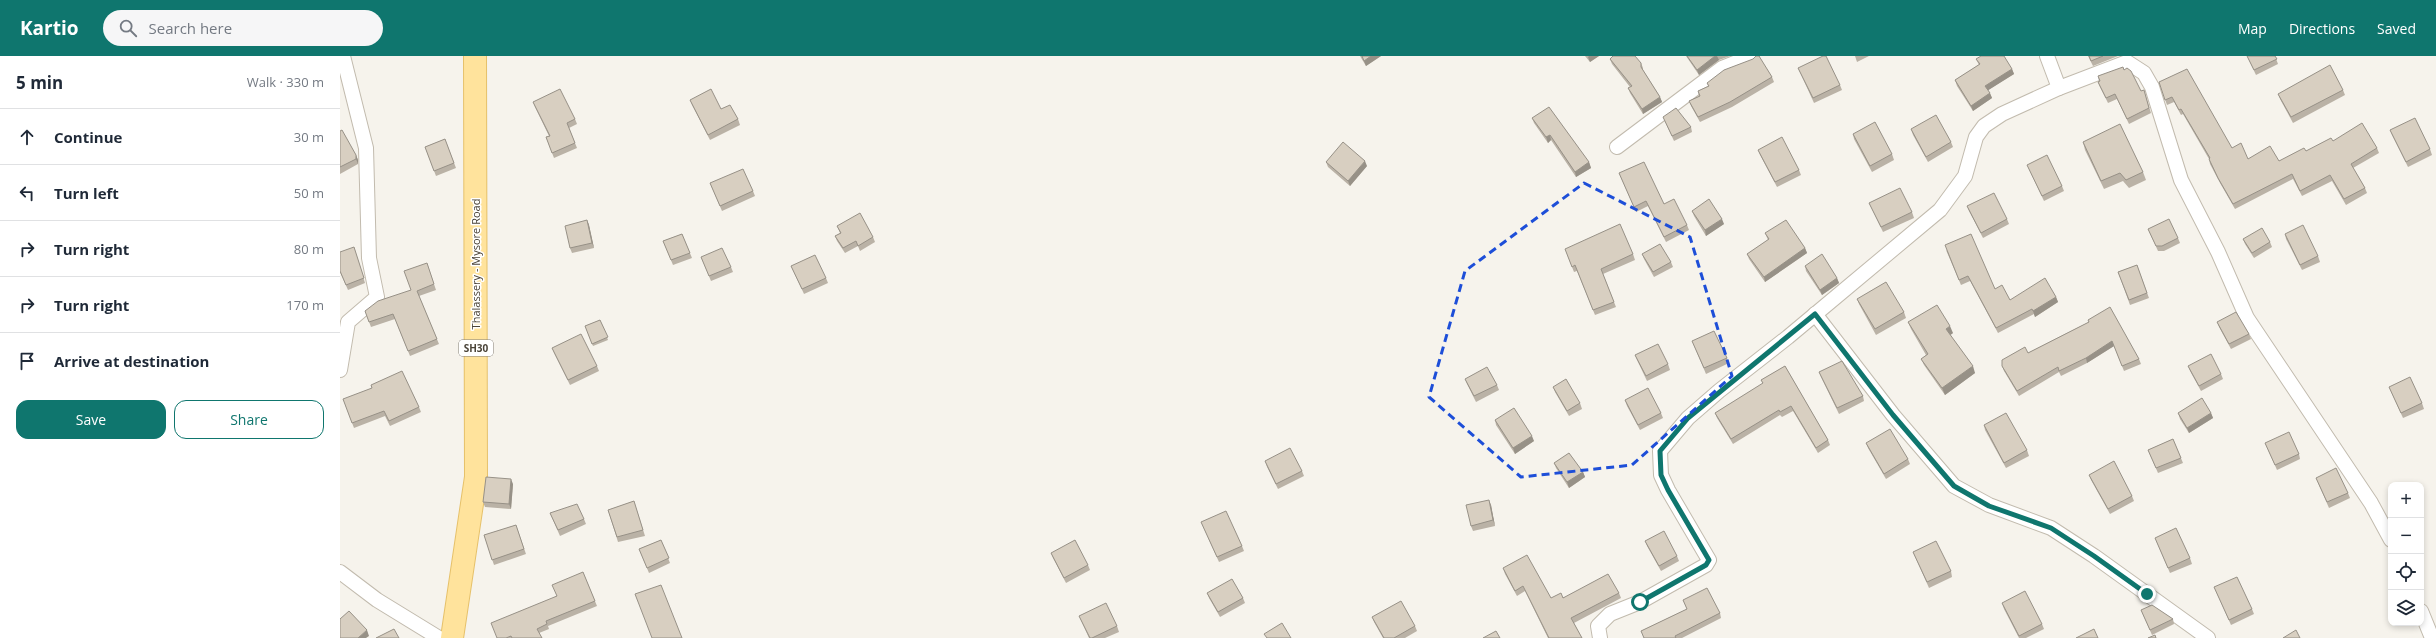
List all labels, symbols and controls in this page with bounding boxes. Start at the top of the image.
search box [103,10,383,46]
text: Kartio [20,15,79,41]
icon: search [117,17,139,39]
text: Search here [149,18,232,38]
text: Map [2238,19,2267,38]
text: Directions [2289,19,2355,38]
text: Saved [2377,19,2416,38]
text: 5 min [16,71,63,94]
text: Walk · 330 m [247,73,324,91]
icon: ahead [16,126,38,148]
text: Continue [54,127,122,147]
text: 30 m [294,128,324,146]
icon: left [16,182,38,204]
text: Turn left [54,183,119,203]
text: 50 m [294,184,324,202]
street label: Thalassery - Mysore Road [468,199,483,329]
icon: right [16,238,38,260]
text: Turn right [54,239,129,259]
text: 80 m [294,240,324,258]
icon: right [16,294,38,316]
text: Turn right [54,295,129,315]
text: 170 m [286,296,324,314]
road number: SH30 [459,340,493,356]
icon: arrive [16,350,38,372]
text: Arrive at destination [54,351,209,371]
button: Save [16,400,166,439]
button: Share [174,400,324,439]
map controls [2388,482,2424,626]
button: + [2388,482,2424,518]
button: − [2388,518,2424,554]
button: locate [2388,554,2424,590]
route end [2138,585,2156,603]
button: layers [2388,590,2424,626]
route start [1631,593,1649,611]

